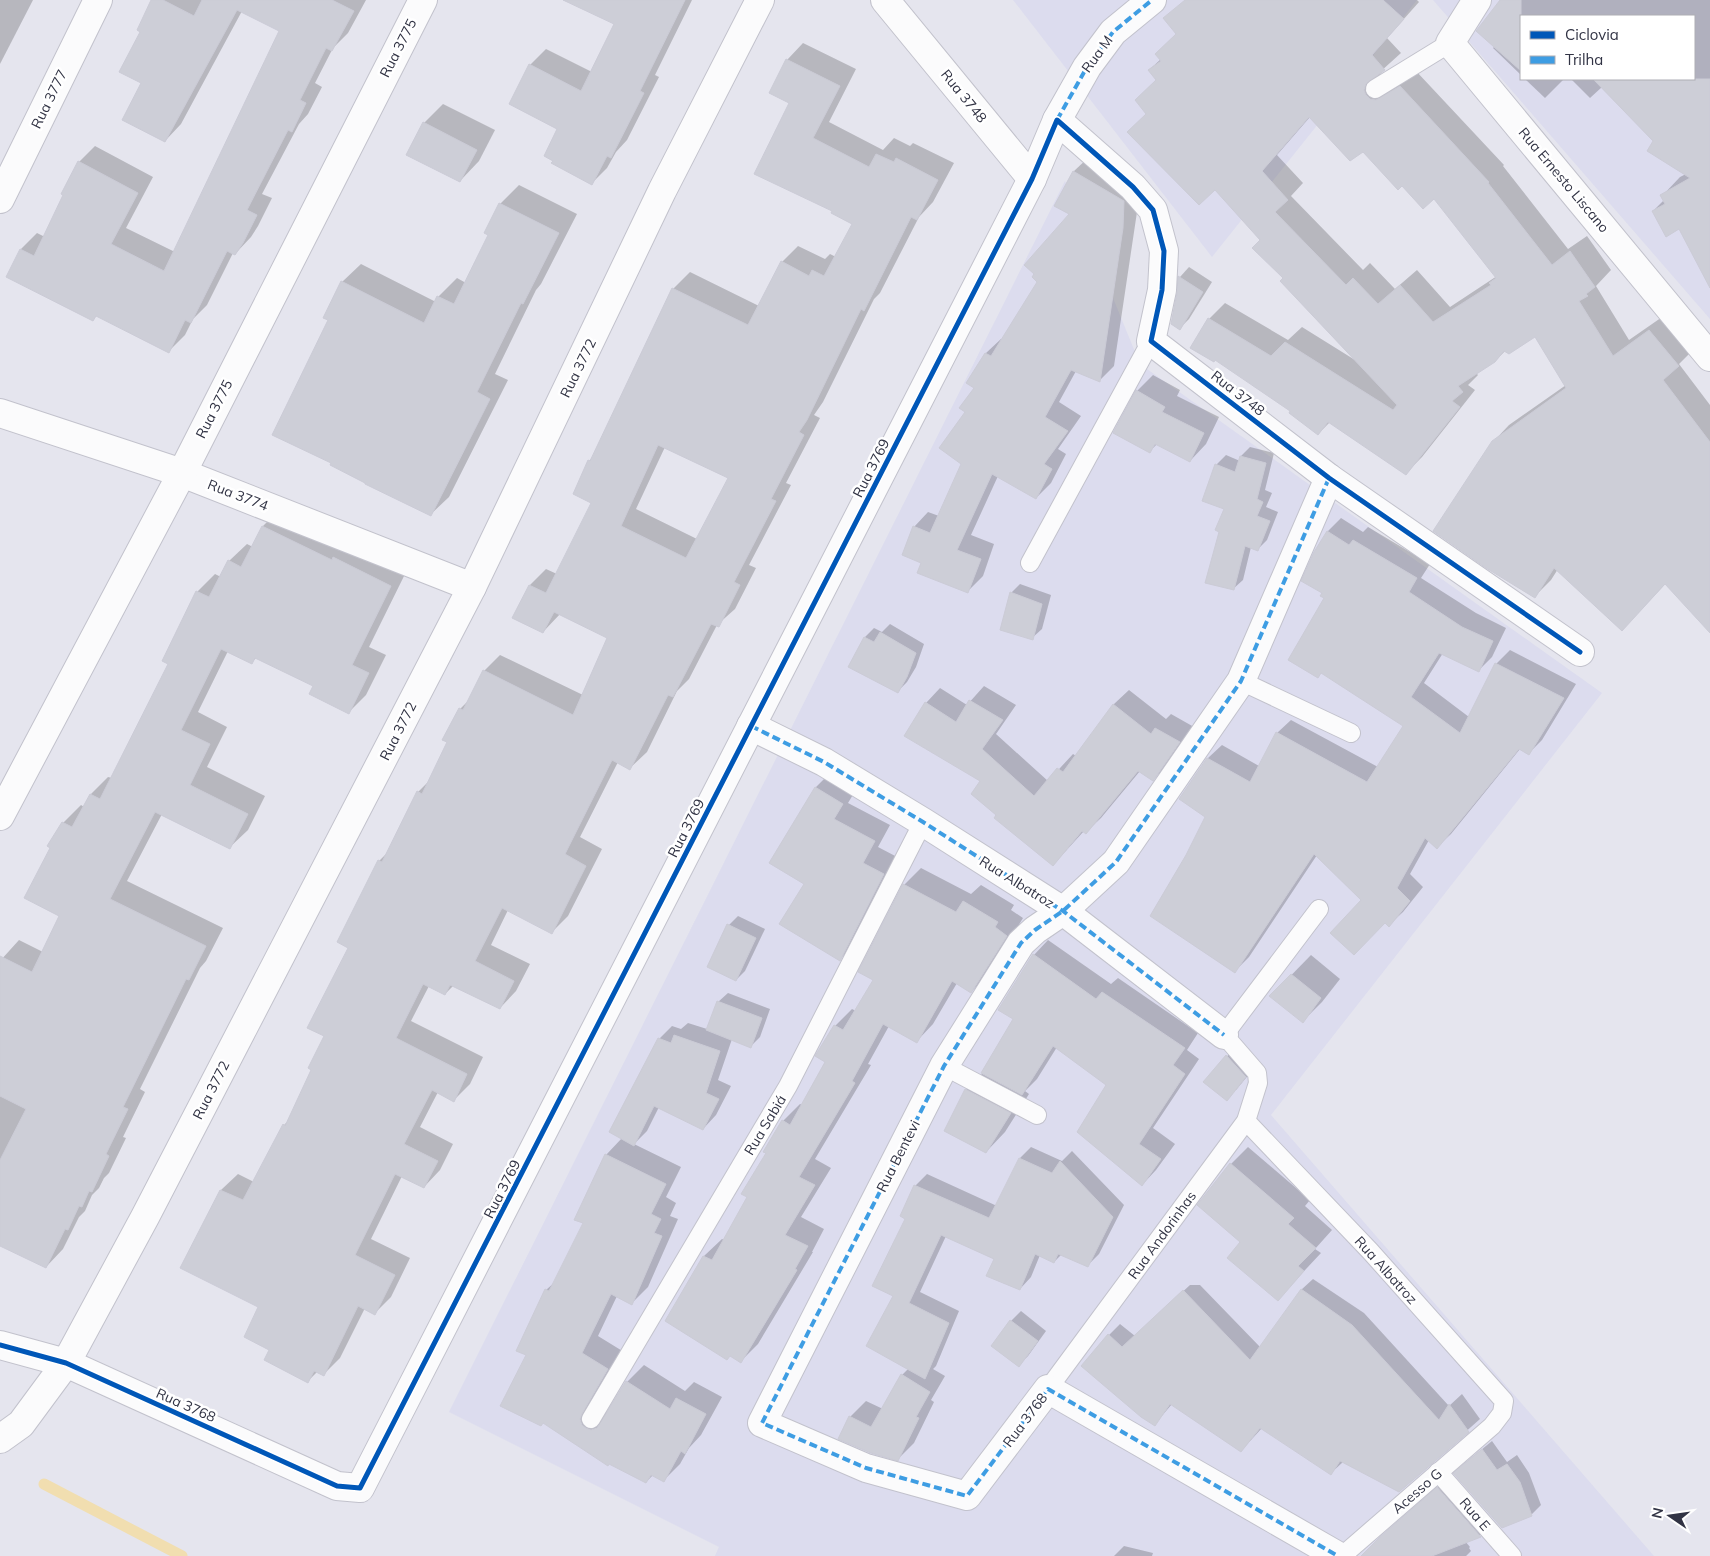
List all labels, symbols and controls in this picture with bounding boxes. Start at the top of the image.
legend [1520,15,1695,80]
street label: Rua 3775 [376,16,420,80]
text: Ciclovia [1565,25,1619,44]
street label: Rua M [1077,32,1117,76]
text: Trilha [1565,50,1603,69]
street label: Rua 3748 [937,66,991,126]
street label: Rua 3777 [27,67,71,131]
street label: Rua Ernesto Liscano [1515,124,1613,236]
street label: Rua 3772 [556,336,600,400]
street label: Rua 3748 [1207,366,1269,420]
street label: Rua 3775 [192,377,236,441]
street label: Rua 3769 [849,436,893,500]
street label: Rua 3774 [205,475,271,515]
street label: Rua 3772 [376,699,420,763]
street label: Rua 3769 [664,796,708,860]
street label: Rua Albatroz [976,852,1058,912]
street label: Rua 3772 [189,1058,233,1122]
street label: Rua Sabiá [740,1092,790,1158]
street label: Rua Bentevi [872,1117,924,1195]
street label: Rua 3769 [480,1157,524,1221]
street label: Rua Andorinhas [1124,1187,1200,1283]
street label: Rua Albatroz [1351,1232,1421,1308]
street label: Rua 3768 [153,1384,219,1426]
street label: Rua 3768 [999,1389,1051,1451]
street label: Acesso G [1388,1464,1446,1518]
north arrow [1645,1491,1695,1541]
street label: Rua E [1456,1494,1494,1534]
text: N [1647,1506,1667,1520]

